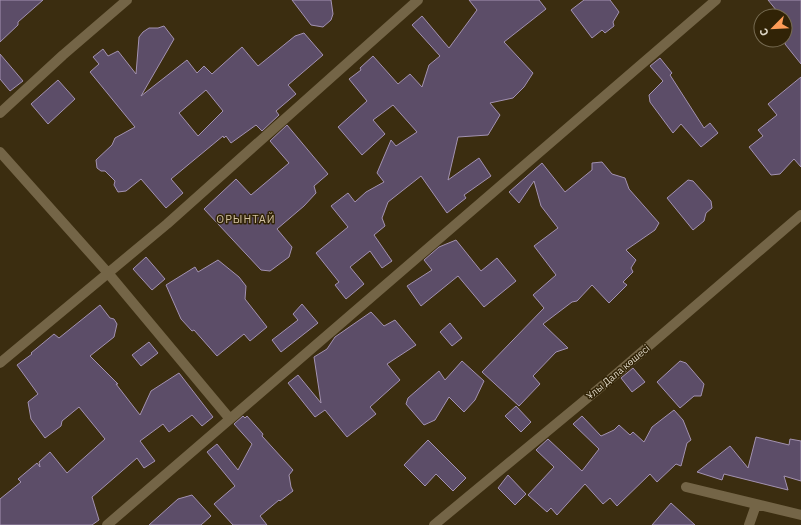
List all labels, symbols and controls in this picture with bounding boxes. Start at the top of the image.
north arrow [753,8,793,48]
text: С [756,26,772,38]
district label: ОРЫНТАЙ [216,212,276,226]
street label: Ұлы Дала көшесі [584,342,652,402]

